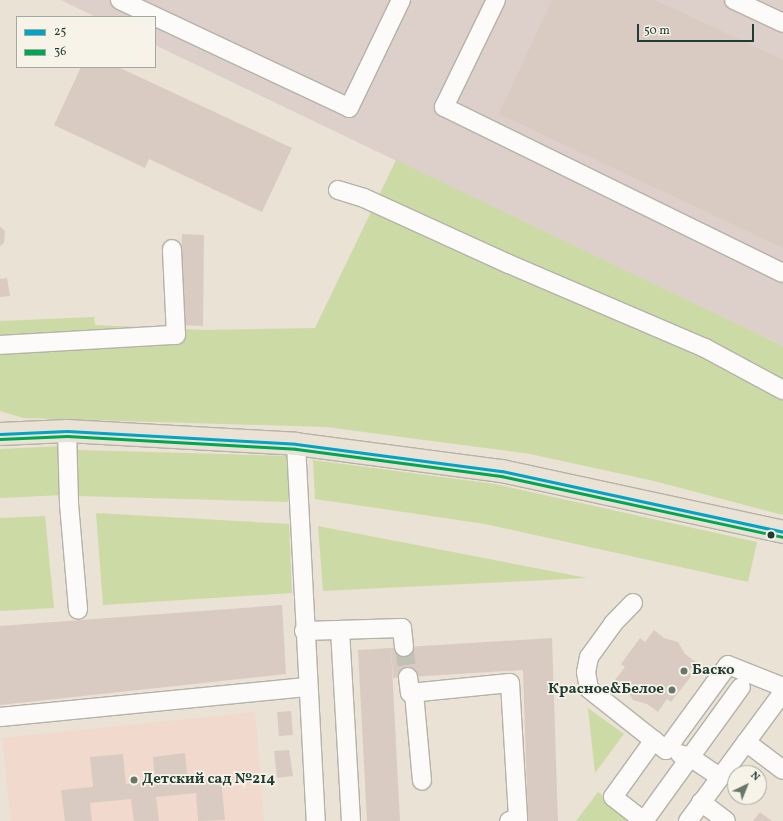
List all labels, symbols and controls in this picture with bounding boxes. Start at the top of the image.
legend [16,16,156,68]
scale bar [639,16,756,42]
text: 50 m [644,23,670,39]
text: 25 [54,24,66,40]
text: 36 [54,44,66,60]
unlabelled marker [766,530,776,540]
place label: Баско [692,662,734,680]
marker: Баско [679,666,689,676]
place label: Красное&Белое [548,681,664,699]
marker: Красное&Белое [667,685,677,695]
north arrow [727,765,767,805]
text: N [747,768,763,785]
place label: Детский сад №214 [142,771,275,789]
marker: Детский сад №214 [129,775,139,785]

